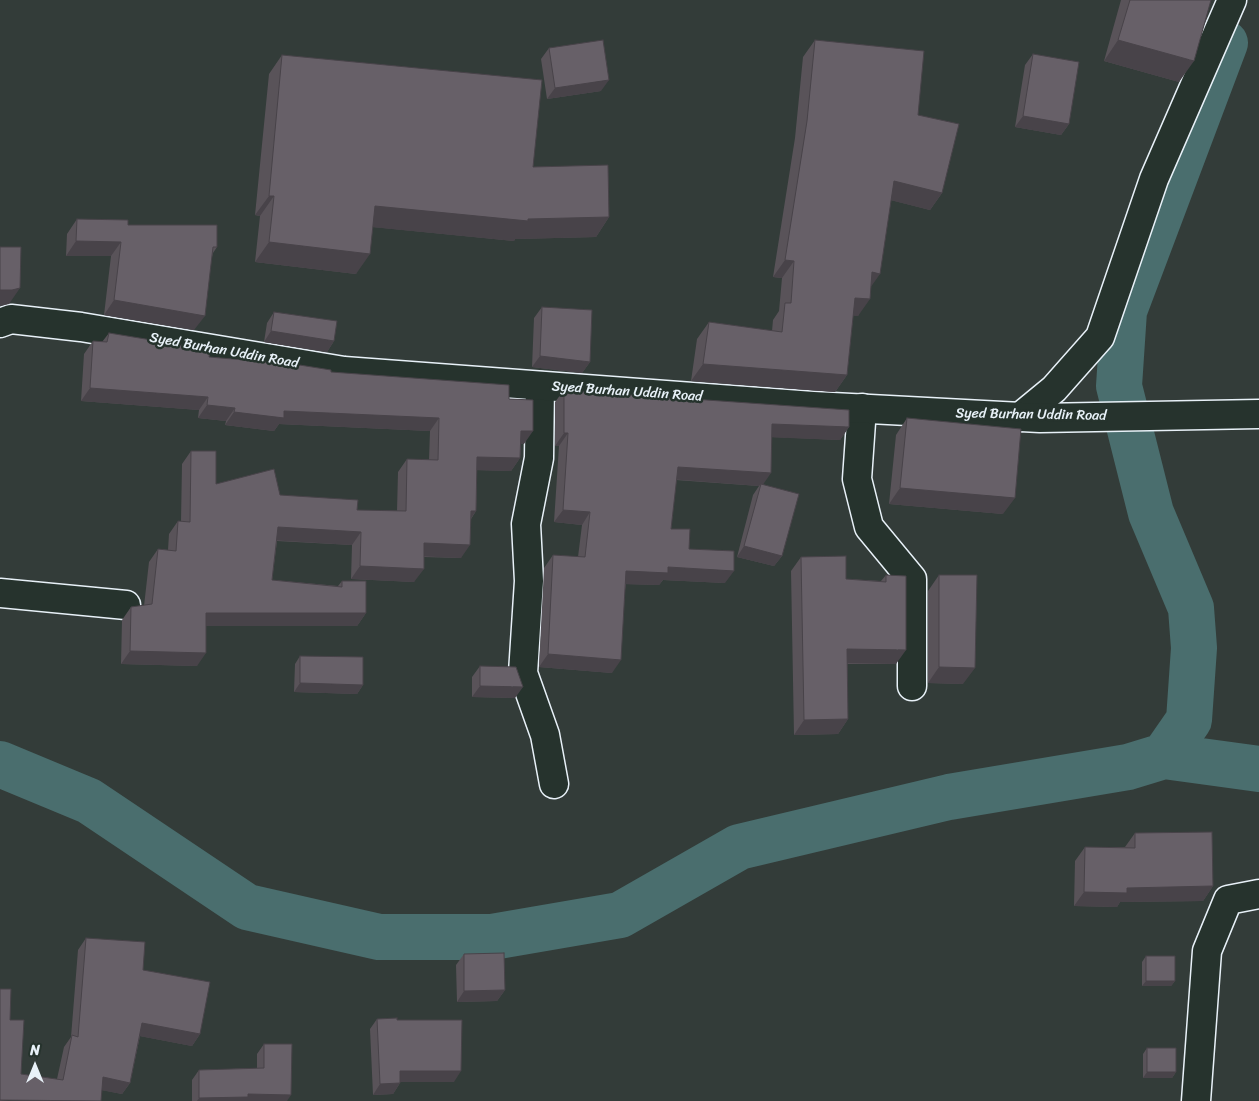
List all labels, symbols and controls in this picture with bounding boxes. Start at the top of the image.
street label: Syed Burhan Uddin Road [148,330,300,372]
street label: Syed Burhan Uddin Road [551,378,703,406]
street label: Syed Burhan Uddin Road [955,405,1107,425]
text: N [30,1038,40,1063]
north arrow [10,1041,60,1091]

